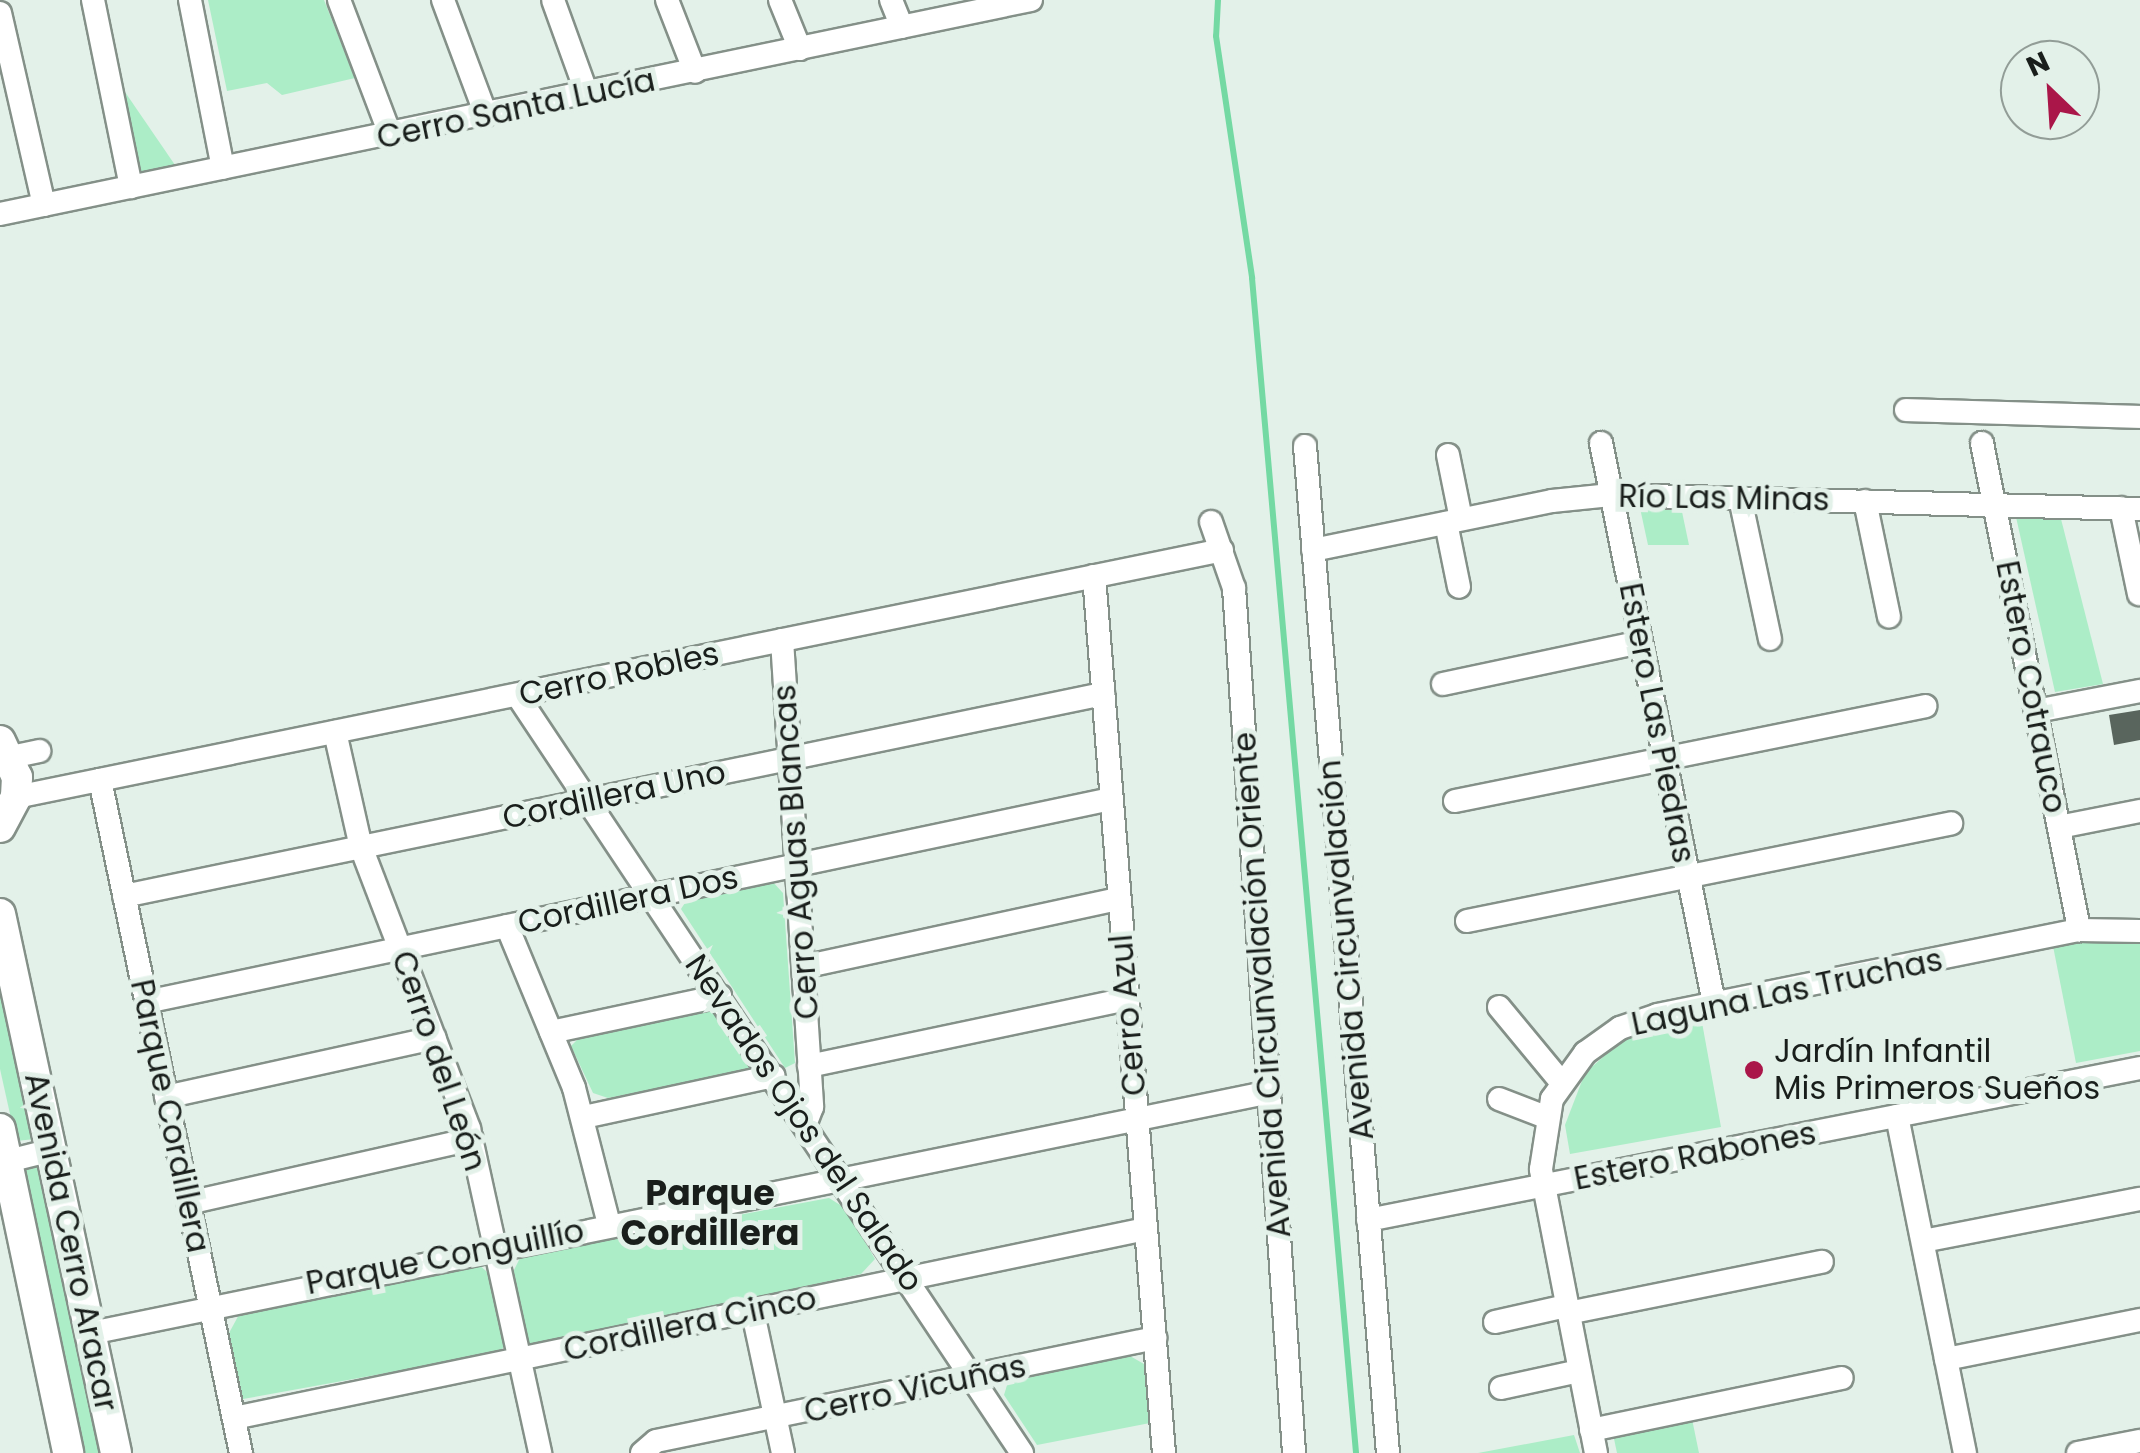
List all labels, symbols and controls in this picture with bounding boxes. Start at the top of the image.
north arrow [2000,40,2100,140]
text: N [2020,42,2056,86]
street label: Cerro Santa Lucía [373,61,659,157]
street label: Río Las Minas [1618,477,1830,519]
street label: Estero Cotrauco [1988,558,2074,816]
street label: Estero Las Piedras [1611,580,1703,866]
street label: Cerro Robles [516,634,722,714]
street label: Cerro Aguas Blancas [765,683,827,1021]
street label: Avenida Circunvalación Oriente [1225,731,1299,1239]
street label: Cordillera Uno [499,753,729,837]
street label: Avenida Circunvalación [1310,758,1382,1142]
street label: Cordillera Dos [514,858,742,942]
street label: Cerro Azul [1102,933,1154,1097]
street label: Laguna Las Truchas [1628,940,1946,1044]
street label: Cerro del León [383,946,495,1176]
street label: Nevados Ojos del Salado [677,947,931,1299]
street label: Parque Cordillera [122,976,218,1256]
place label: Jardín Infantil Mis Primeros Sueños [1774,1033,2100,1108]
marker: Jardín Infantil Mis Primeros Sueños [1743,1059,1765,1081]
street label: Avenida Cerro Aracar [16,1069,126,1415]
street label: Estero Rabones [1571,1114,1819,1198]
district label: Parque Cordillera [621,1172,799,1254]
street label: Parque Conguillío [303,1211,587,1303]
street label: Cordillera Cinco [560,1278,820,1370]
street label: Cerro Vicuñas [801,1347,1029,1431]

